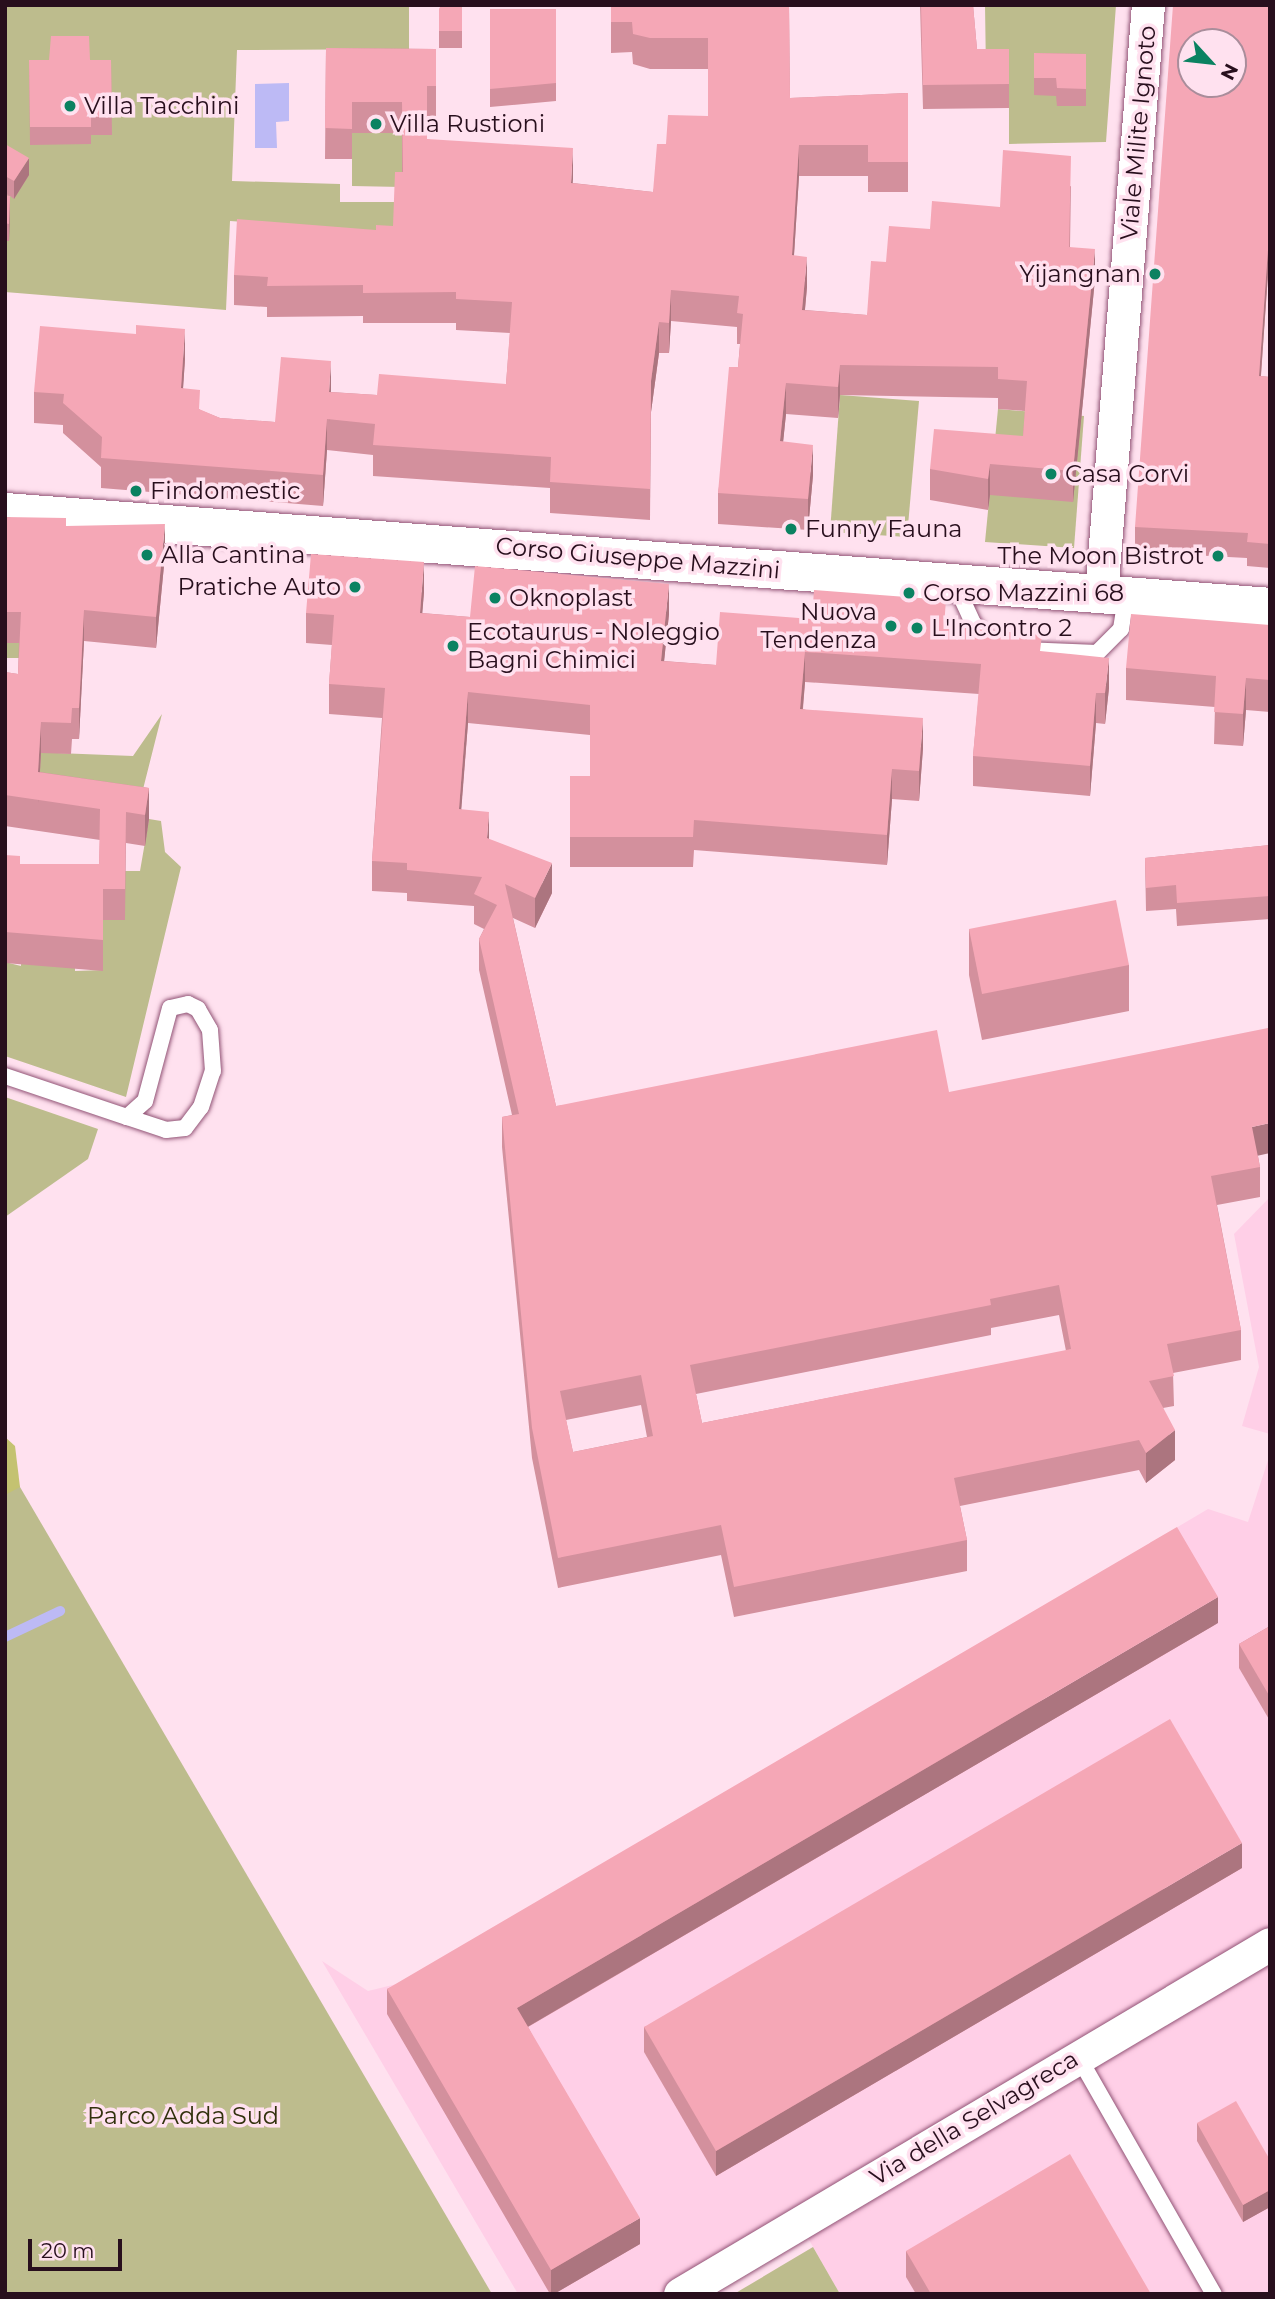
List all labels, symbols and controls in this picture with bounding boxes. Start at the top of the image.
street label: Viale Milite Ignoto [1114,24,1162,242]
north arrow [1177,28,1247,98]
text: N [1216,60,1243,84]
place label: Villa Tacchini [84,92,239,120]
marker: Villa Tacchini [62,98,78,114]
place label: Villa Rustioni [390,110,545,138]
marker: Villa Rustioni [368,116,384,132]
place label: Yijangnan [1020,260,1141,288]
marker: Yijangnan [1147,266,1163,282]
place label: Casa Corvi [1065,460,1189,488]
marker: Casa Corvi [1043,466,1059,482]
place label: Findomestic [150,477,301,505]
marker: Findomestic [128,483,144,499]
place label: Funny Fauna [805,515,963,543]
marker: Funny Fauna [783,521,799,537]
street label: Corso Giuseppe Mazzini [495,531,781,585]
place label: Alla Cantina [161,541,305,569]
place label: The Moon Bistrot [998,542,1204,570]
marker: Alla Cantina [139,547,155,563]
marker: The Moon Bistrot [1210,548,1226,564]
place label: Pratiche Auto [178,573,341,601]
marker: Pratiche Auto [347,579,363,595]
place label: Corso Mazzini 68 [923,579,1124,607]
place label: Oknoplast [509,584,633,612]
marker: Corso Mazzini 68 [901,585,917,601]
marker: Oknoplast [487,590,503,606]
place label: Nuova Tendenza [760,598,877,654]
place label: L'Incontro 2 [931,614,1072,642]
place label: Ecotaurus - Noleggio Bagni Chimici [467,618,720,674]
marker: Nuova Tendenza [883,618,899,634]
marker: L'Incontro 2 [909,620,925,636]
marker: Ecotaurus - Noleggio Bagni Chimici [445,638,461,654]
street label: Via della Selvagreca [865,2044,1083,2192]
park label: Parco Adda Sud [87,2102,279,2130]
scale bar [32,2226,126,2270]
text: 20 m [41,2238,95,2263]

